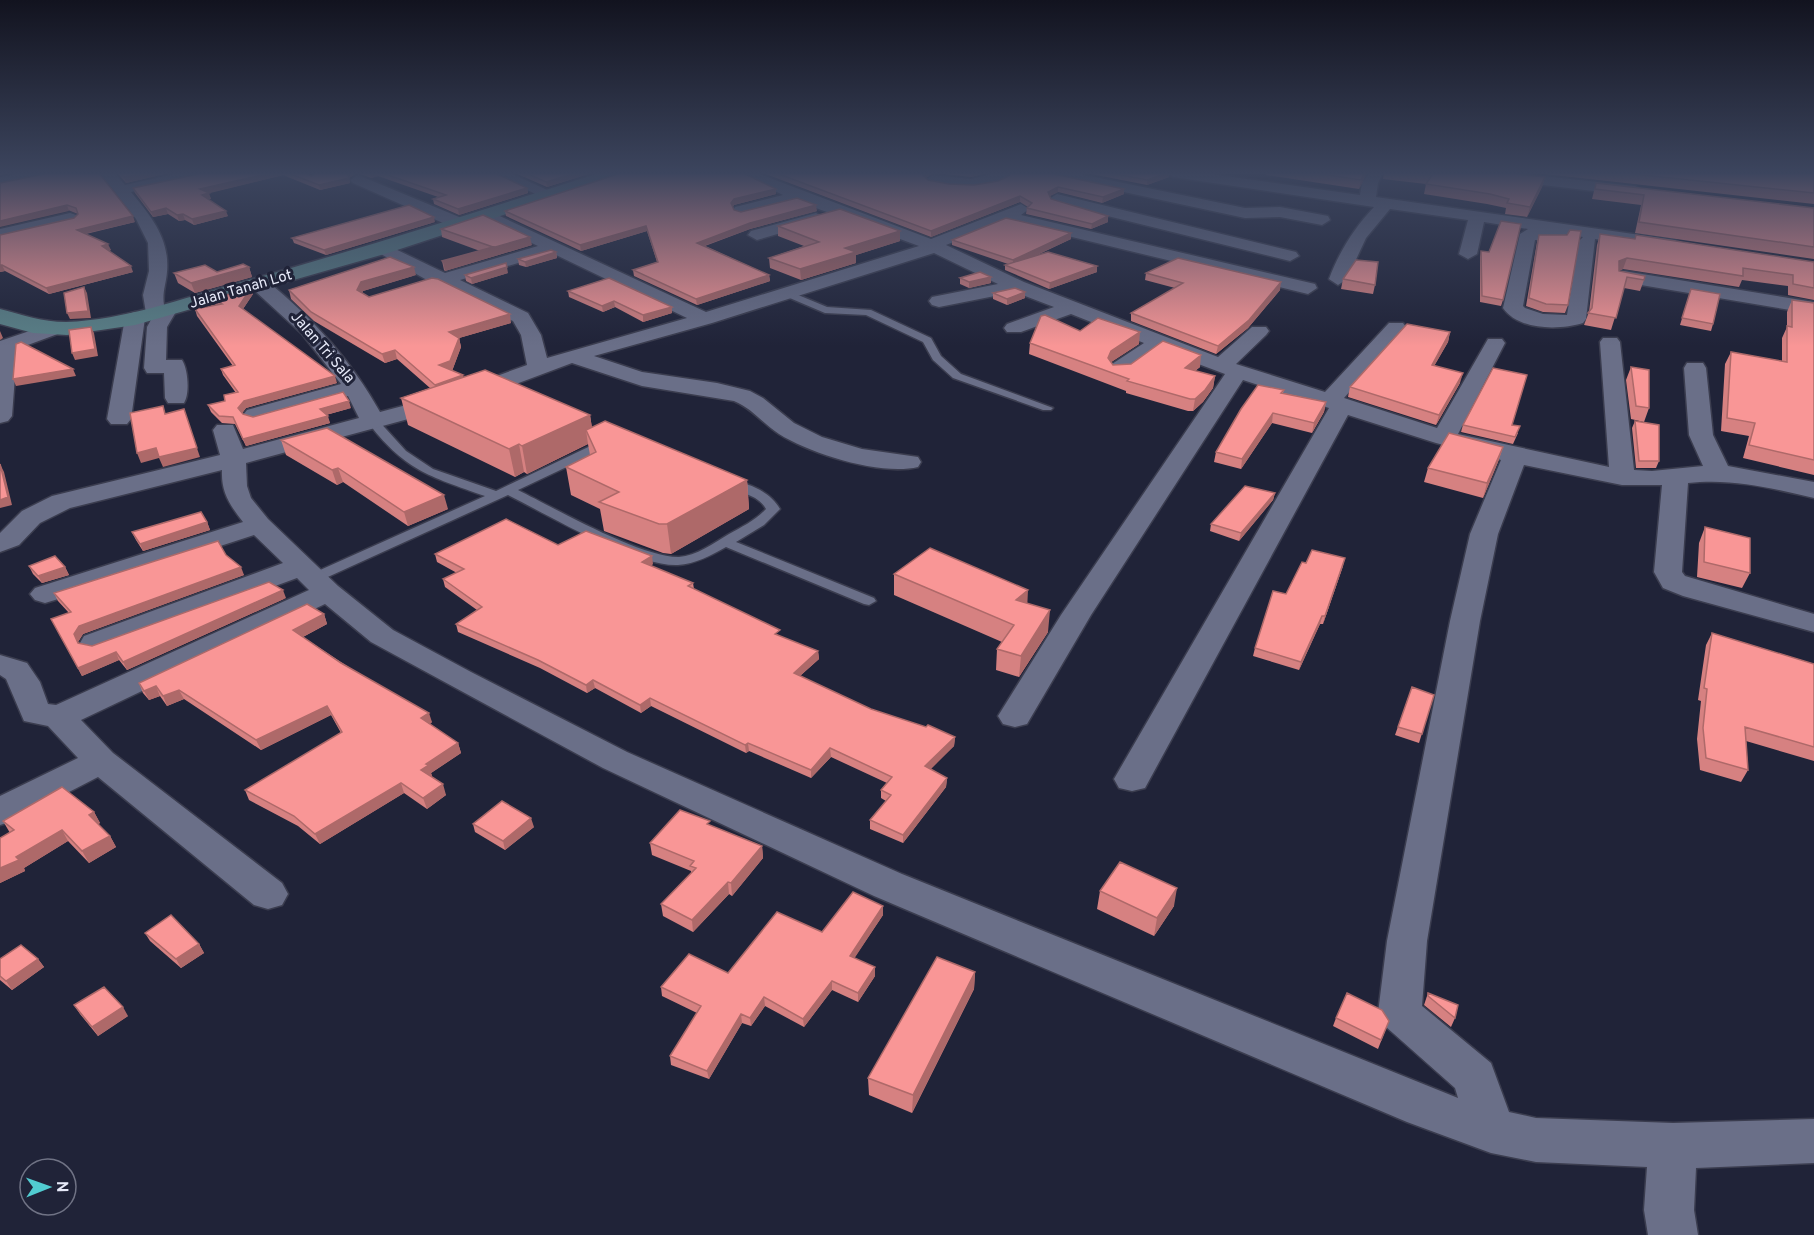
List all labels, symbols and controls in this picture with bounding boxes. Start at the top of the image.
street label: Jalan Tanah Lot [187,266,295,314]
street label: Jalan Tri Sala [286,308,358,388]
north arrow [18,1157,78,1217]
text: N [51,1181,71,1193]

